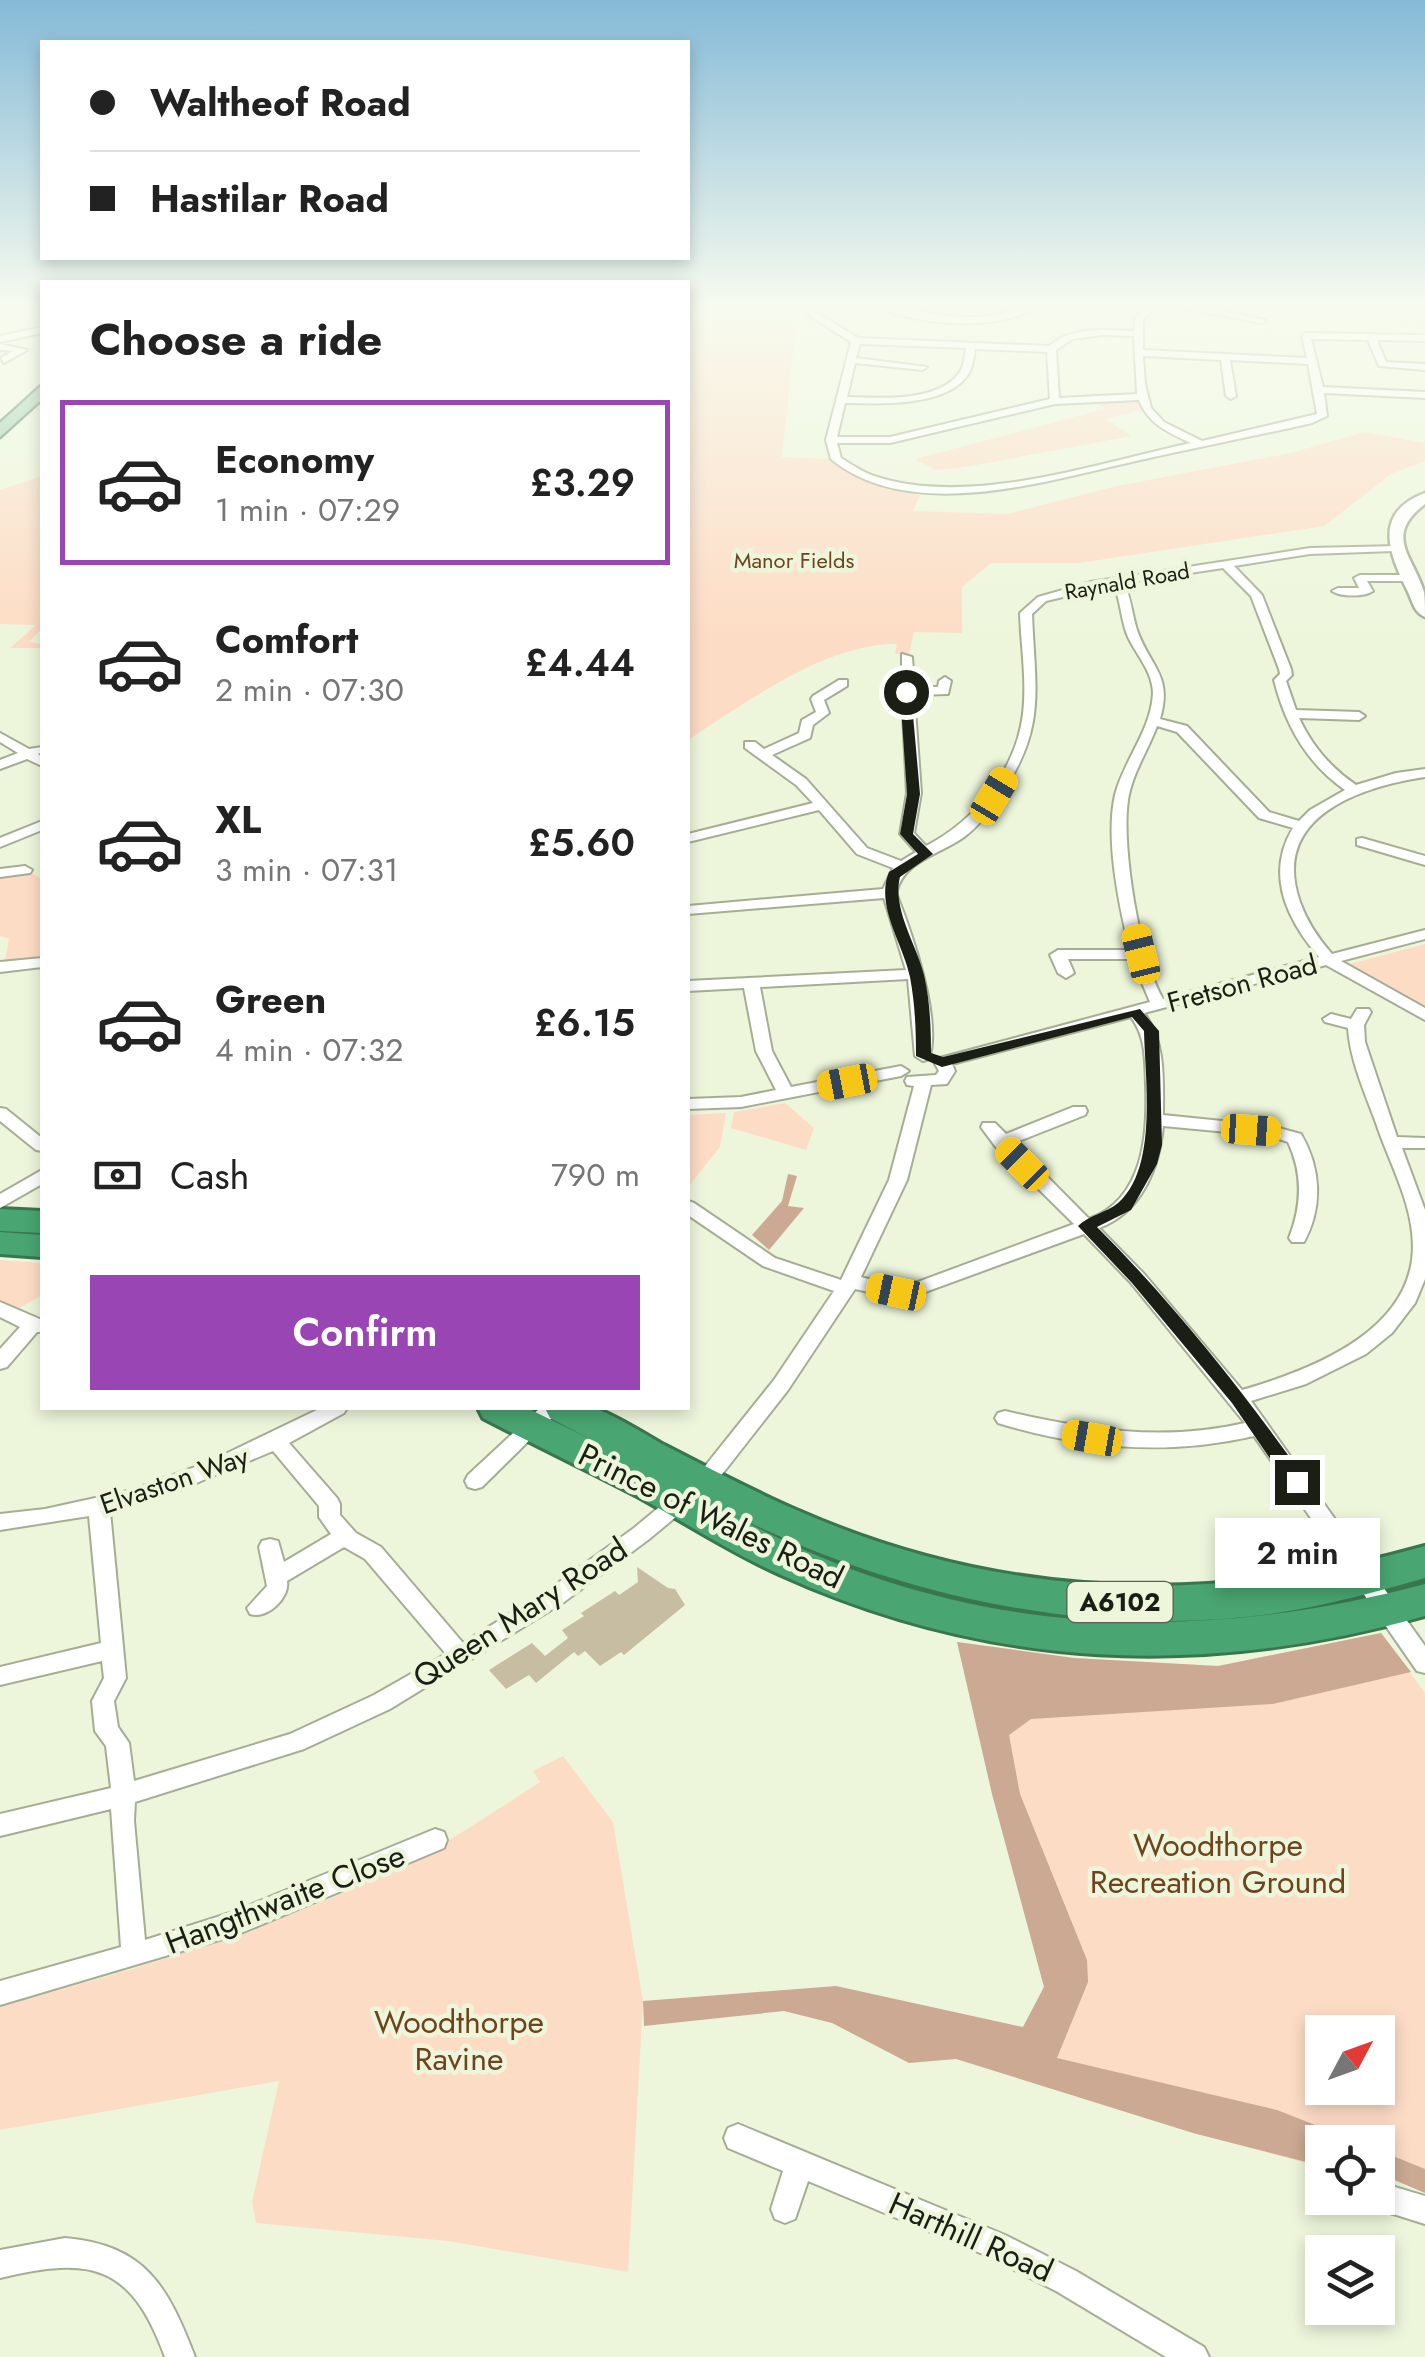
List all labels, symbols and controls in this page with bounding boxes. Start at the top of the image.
text: Waltheof Road [150,75,411,130]
text: Hastilar Road [150,171,389,226]
text: Choose a ride [90,307,382,372]
text: Economy [215,432,374,487]
icon: car [95,438,185,528]
text: £3.29 [530,455,635,510]
text: 1 min · 07:29 [215,487,400,533]
park label: Manor Fields [734,544,854,576]
street label: Raynald Road [1062,554,1192,608]
text: Comfort [215,612,358,667]
icon: car [95,618,185,708]
text: £4.44 [525,635,635,690]
text: 2 min · 07:30 [215,667,404,713]
route start [884,670,929,715]
car [966,763,1022,829]
text: XL [215,792,261,847]
icon: car [95,798,185,888]
text: £5.60 [528,815,635,870]
text: 3 min · 07:31 [215,847,398,893]
car [1119,921,1163,987]
street label: Fretson Road [1163,944,1322,1023]
text: Green [215,972,326,1027]
icon: car [95,978,185,1068]
text: £6.15 [534,995,635,1050]
text: 4 min · 07:32 [215,1027,403,1073]
car [815,1062,879,1102]
car [1220,1113,1282,1147]
car [990,1132,1054,1196]
icon: cash [90,1148,145,1203]
text: Cash [170,1148,250,1203]
text: 790 m [551,1152,640,1198]
car [864,1271,928,1313]
button: Confirm [90,1275,640,1390]
car [1060,1418,1124,1458]
street label: Prince of Wales Road [571,1432,851,1600]
street label: Elvaston Way [94,1436,255,1525]
route end [1275,1460,1320,1505]
callout: 2 min [1214,1517,1380,1587]
street label: Queen Mary Road [404,1526,636,1700]
text: 2 min [1256,1530,1339,1576]
road number: A6102 [1068,1582,1172,1622]
park label: Woodthorpe Recreation Ground [1090,1822,1346,1905]
street label: Hangthwaite Close [159,1832,411,1966]
park label: Woodthorpe Ravine [374,1999,544,2082]
north arrow [1305,2015,1395,2105]
map controls [1305,2015,1395,2325]
button: locate [1305,2125,1395,2215]
street label: Harthill Road [882,2180,1060,2294]
button: layers [1305,2235,1395,2325]

